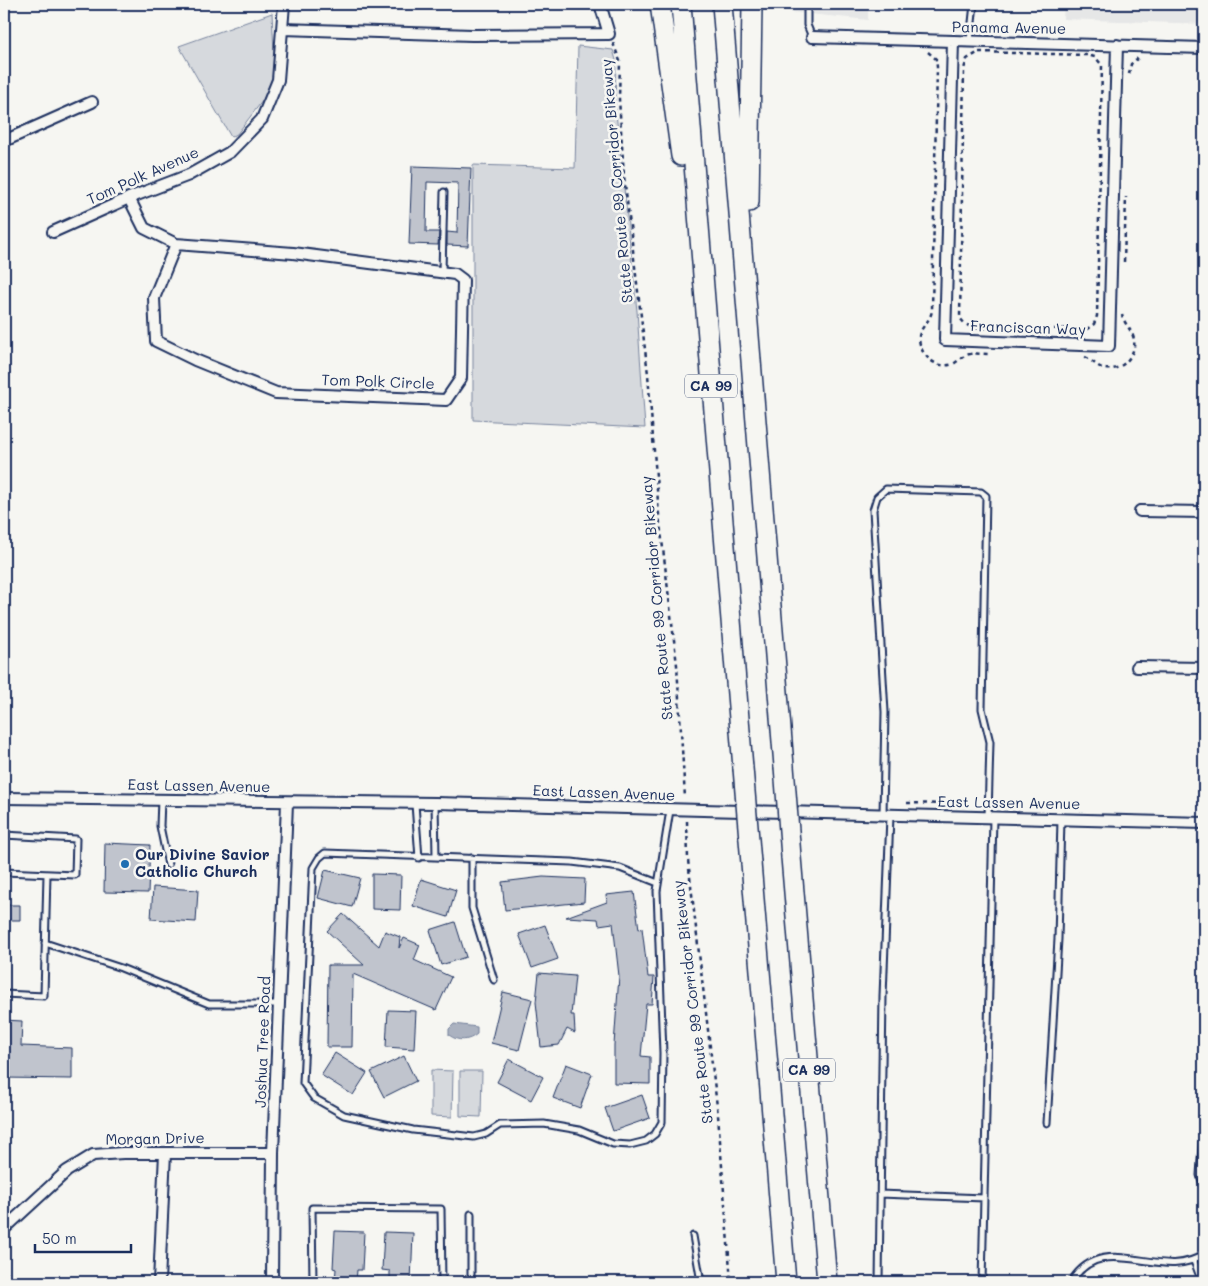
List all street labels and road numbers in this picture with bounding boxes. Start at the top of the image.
street label: Panama Avenue [952,16,1066,38]
street label: State Route 99 Corridor Bikeway [595,58,637,304]
street label: Tom Polk Avenue [83,141,202,209]
street label: Franciscan Way [970,315,1086,339]
street label: Tom Polk Circle [321,369,435,393]
road number: CA 99 [685,374,737,398]
street label: State Route 99 Corridor Bikeway [635,475,677,721]
street label: East Lassen Avenue [127,774,271,796]
street label: East Lassen Avenue [532,780,676,804]
street label: East Lassen Avenue [937,791,1081,813]
street label: State Route 99 Corridor Bikeway [667,879,717,1125]
street label: Joshua Tree Road [250,976,274,1108]
road number: CA 99 [783,1058,835,1082]
street label: Morgan Drive [105,1127,205,1149]

